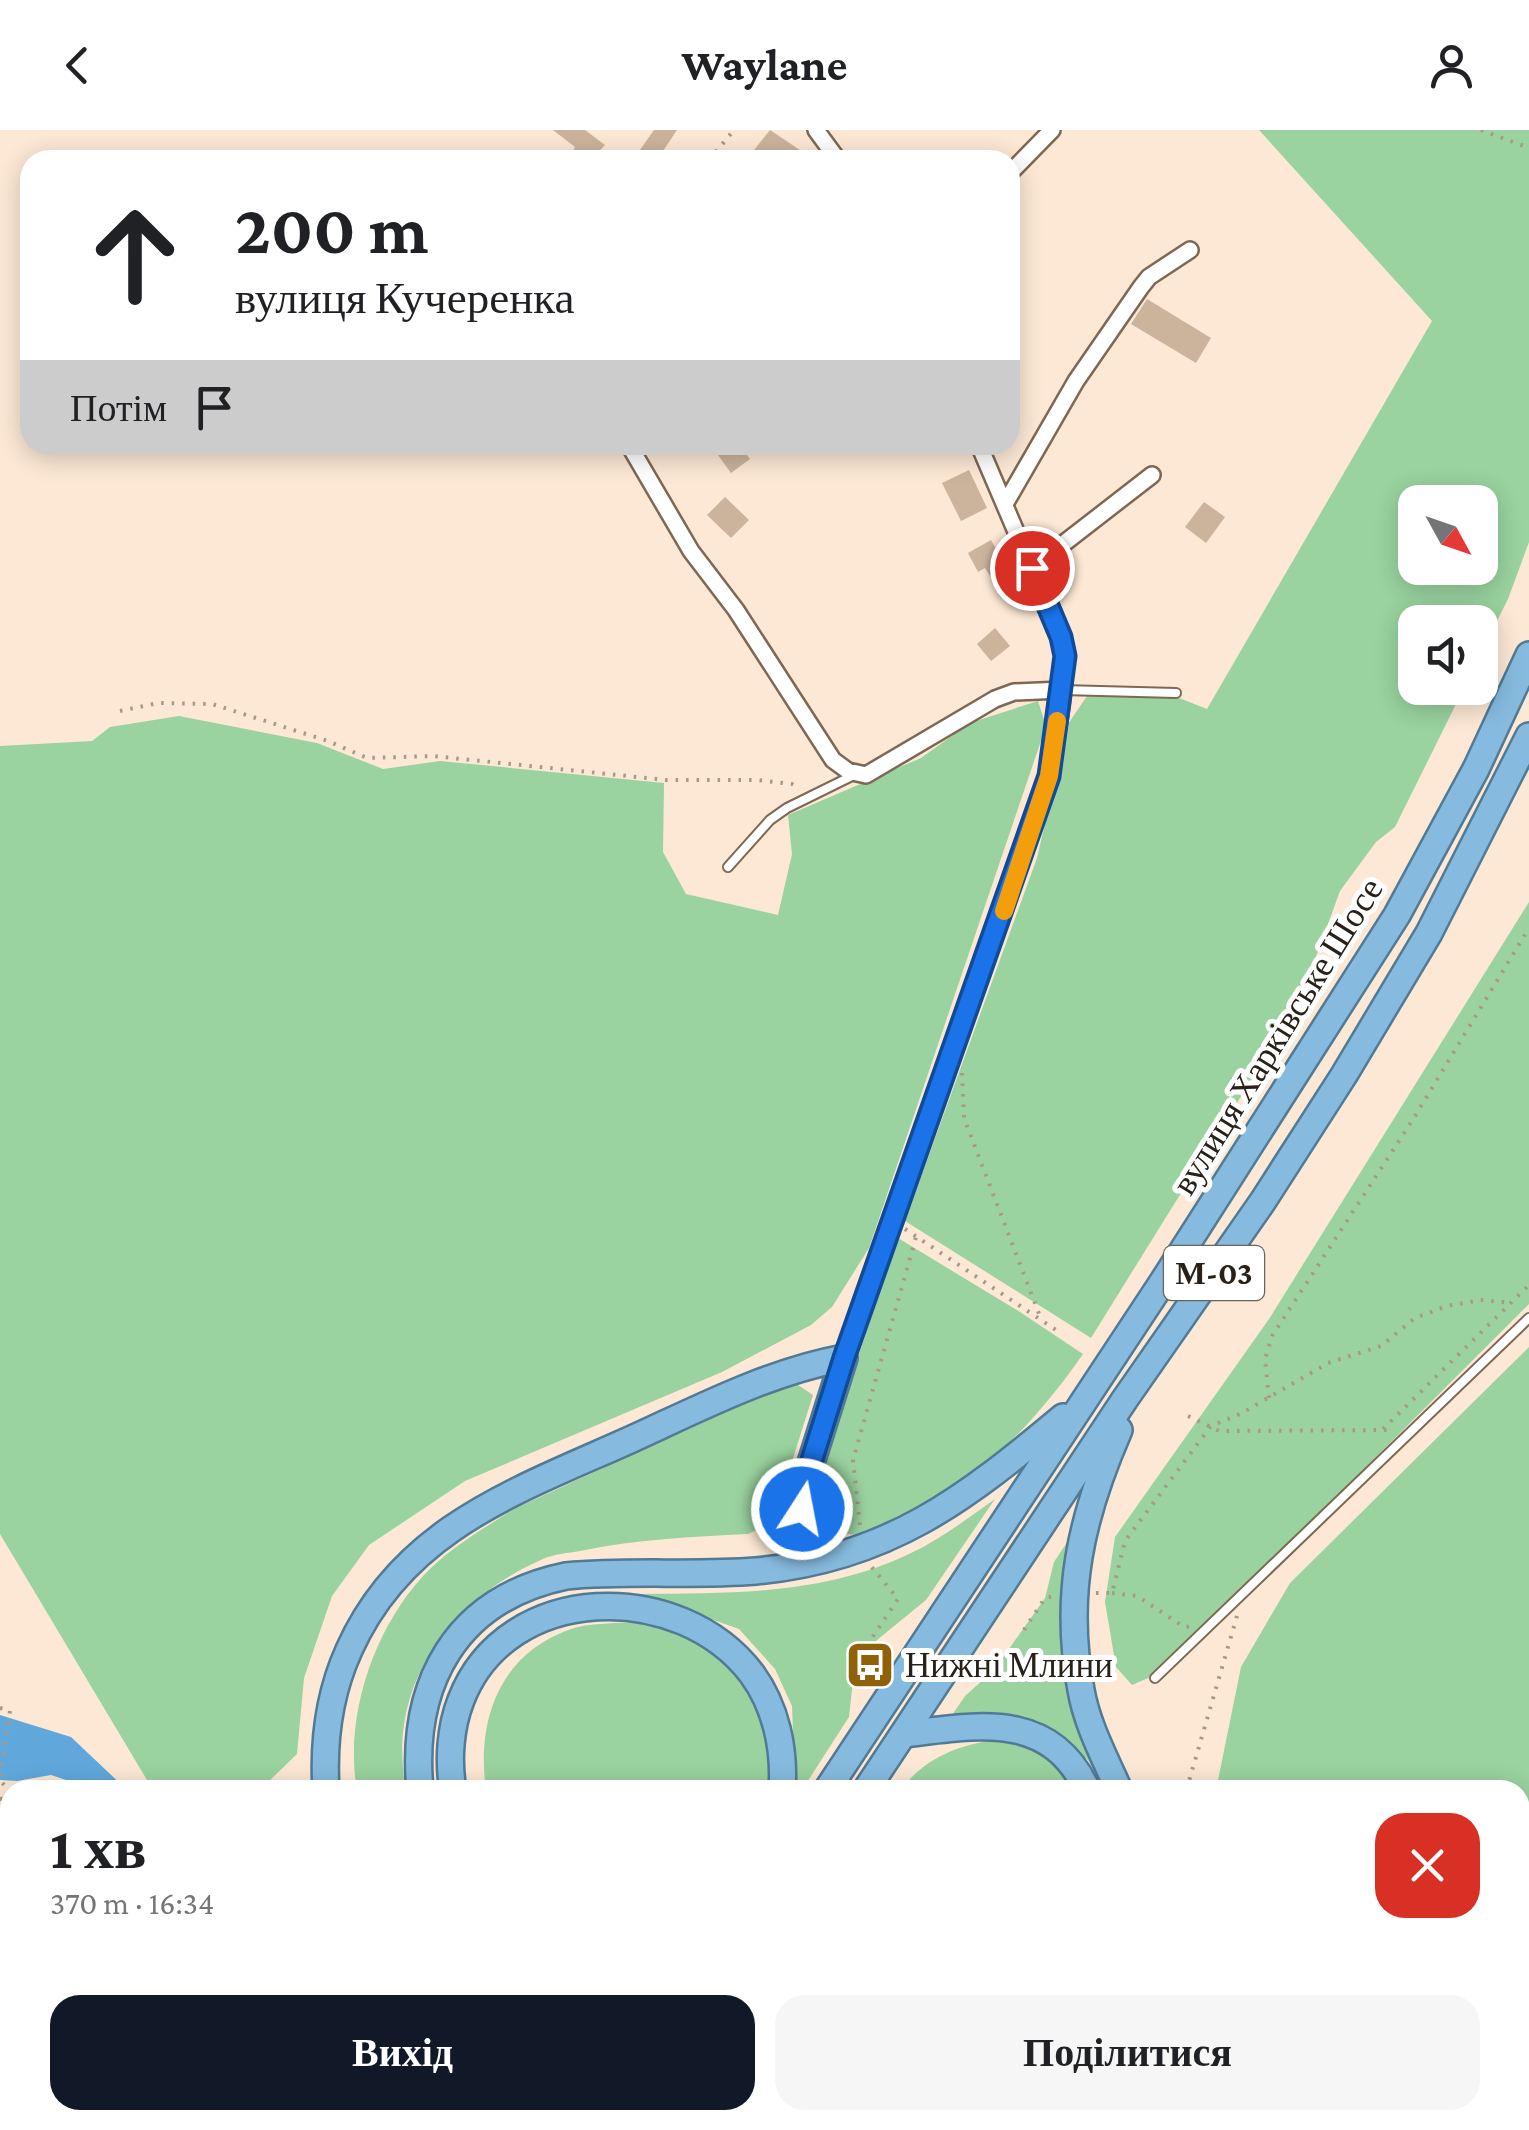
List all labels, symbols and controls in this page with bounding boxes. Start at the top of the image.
icon: back [50,38,105,93]
icon: person [1424,38,1479,93]
text: Waylane [681,40,848,90]
icon: ahead [70,190,200,320]
text: 200 m [235,190,428,268]
text: вулиця Кучеренка [235,273,574,323]
icon: arrive [187,380,242,435]
text: Потім [70,387,167,429]
north arrow [1398,485,1498,585]
map controls [1398,485,1498,705]
pin [990,526,1075,611]
icon: arrive [1005,541,1060,596]
button: sound [1398,605,1498,705]
street label: вулиця Харківське Шосе [1164,871,1391,1201]
road number: М-03 [1164,1246,1264,1300]
position arrow [750,1457,854,1561]
bus stop icon: Нижні Млини [844,1639,896,1691]
place label: Нижні Млини [905,1646,1113,1685]
button: close [1375,1813,1480,1918]
text: 1 хв [50,1814,146,1881]
text: 370 m · 16:34 [50,1885,214,1921]
button: Вихід [50,1995,755,2110]
button: Поділитися [775,1995,1480,2110]

